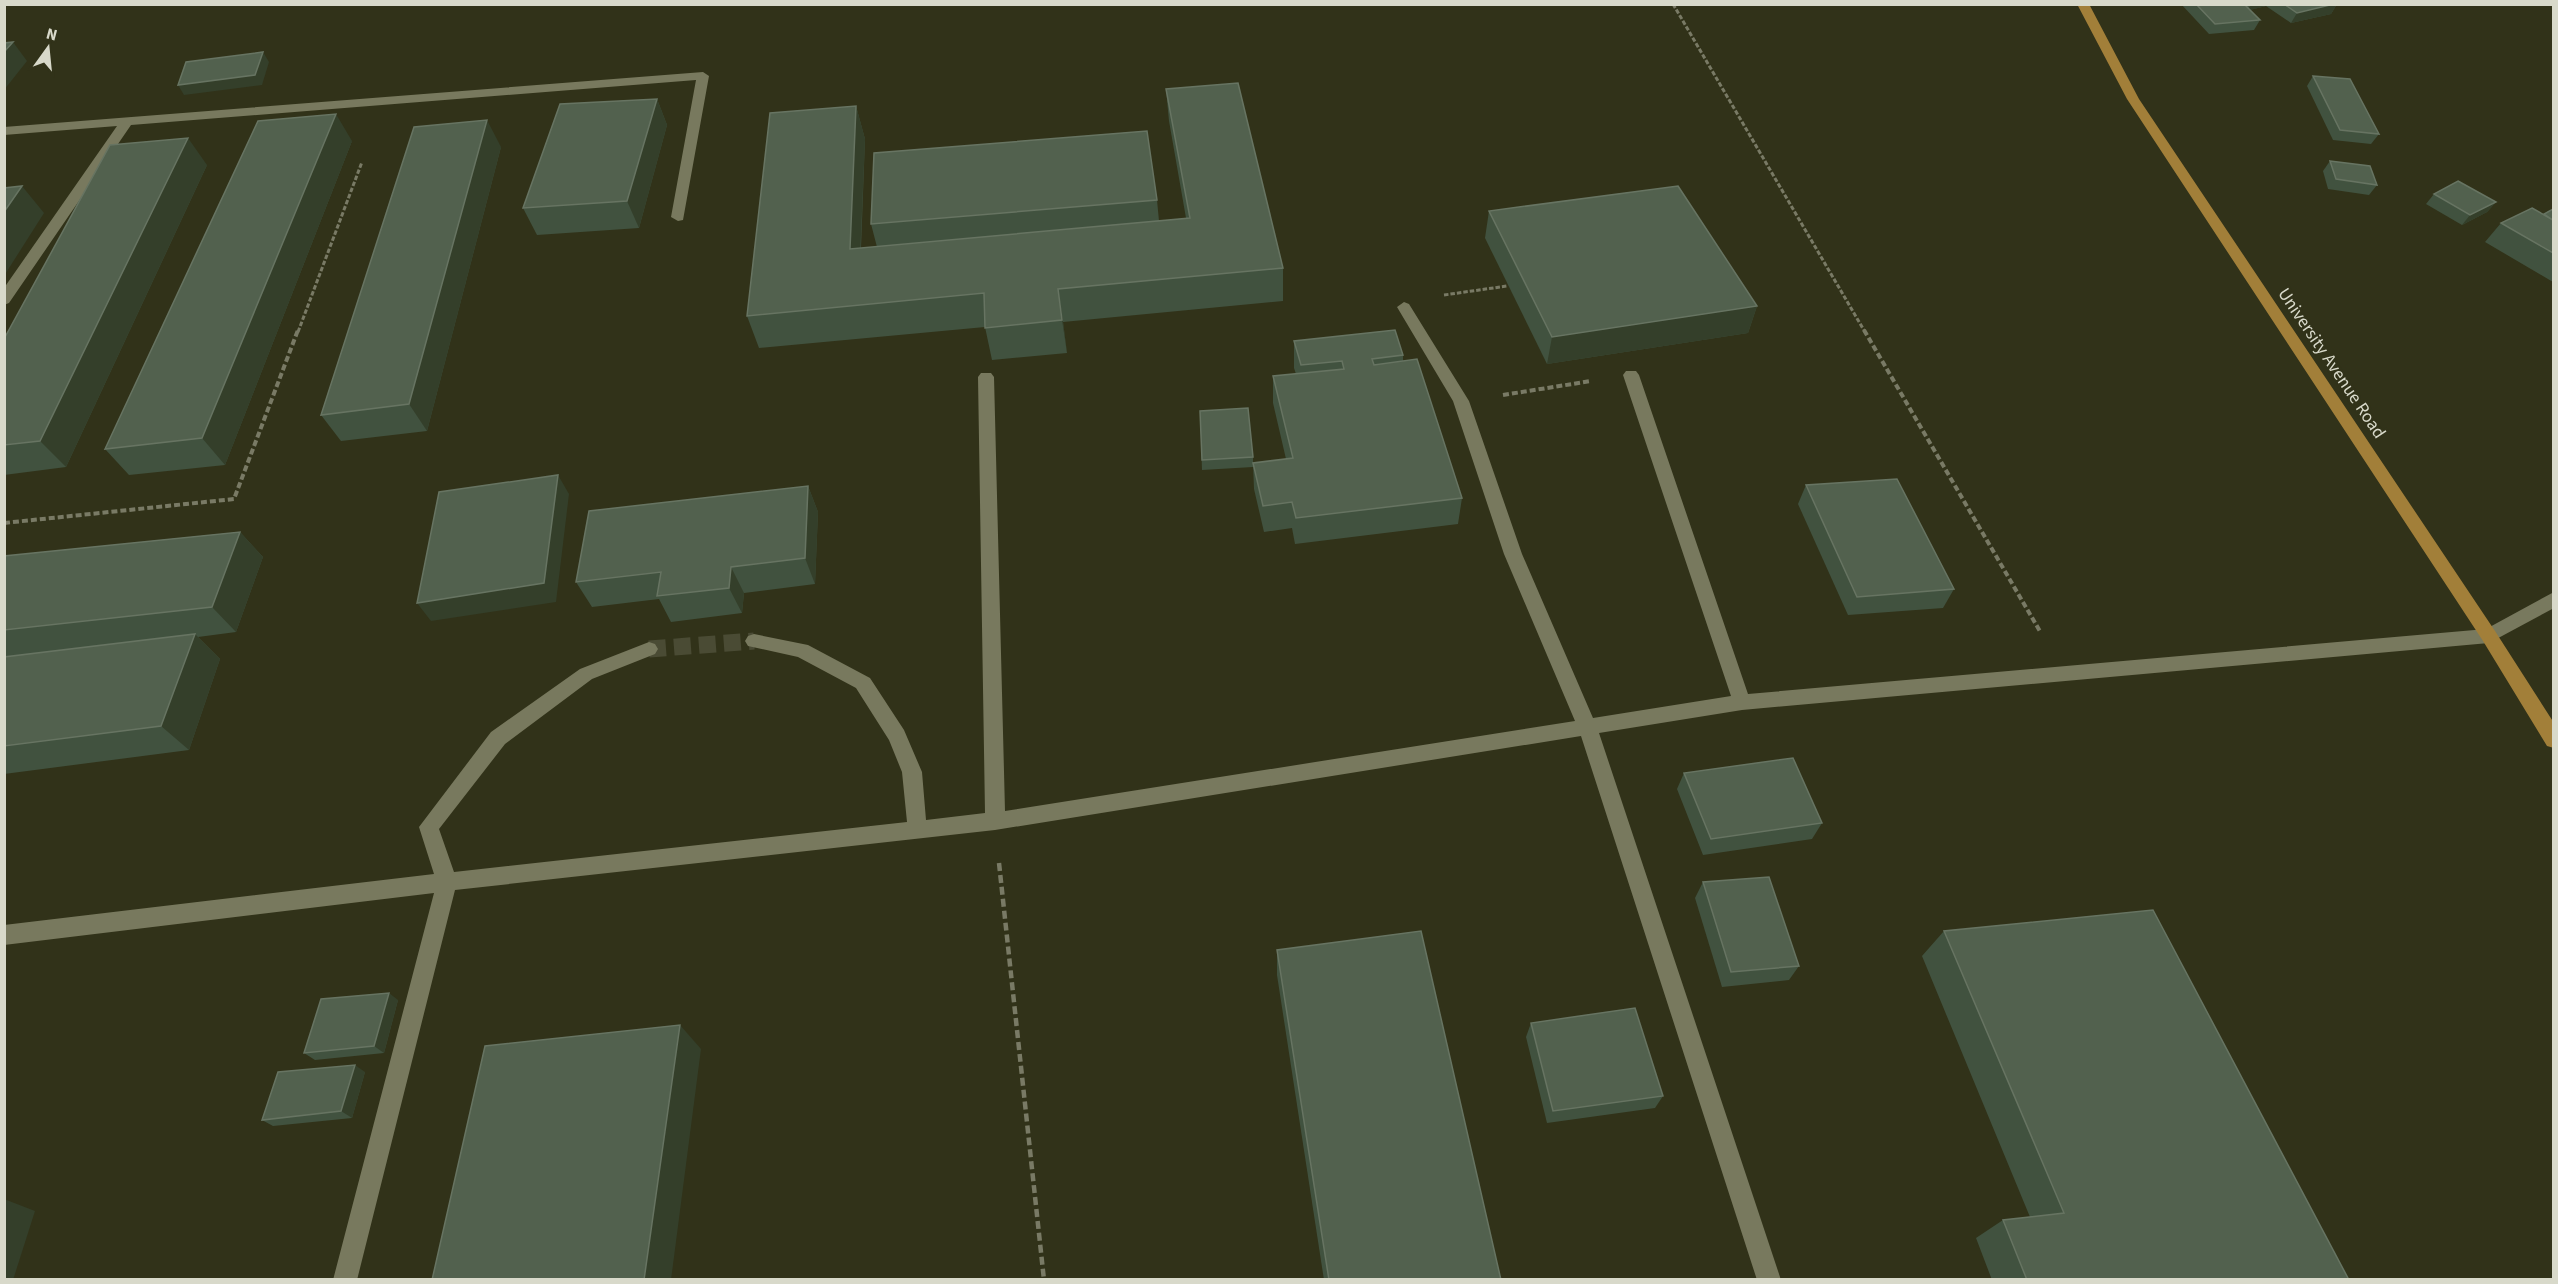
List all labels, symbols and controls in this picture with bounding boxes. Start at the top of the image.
north arrow [18,18,78,78]
text: N [44,22,60,46]
street label: University Avenue Road [2272,283,2391,444]

